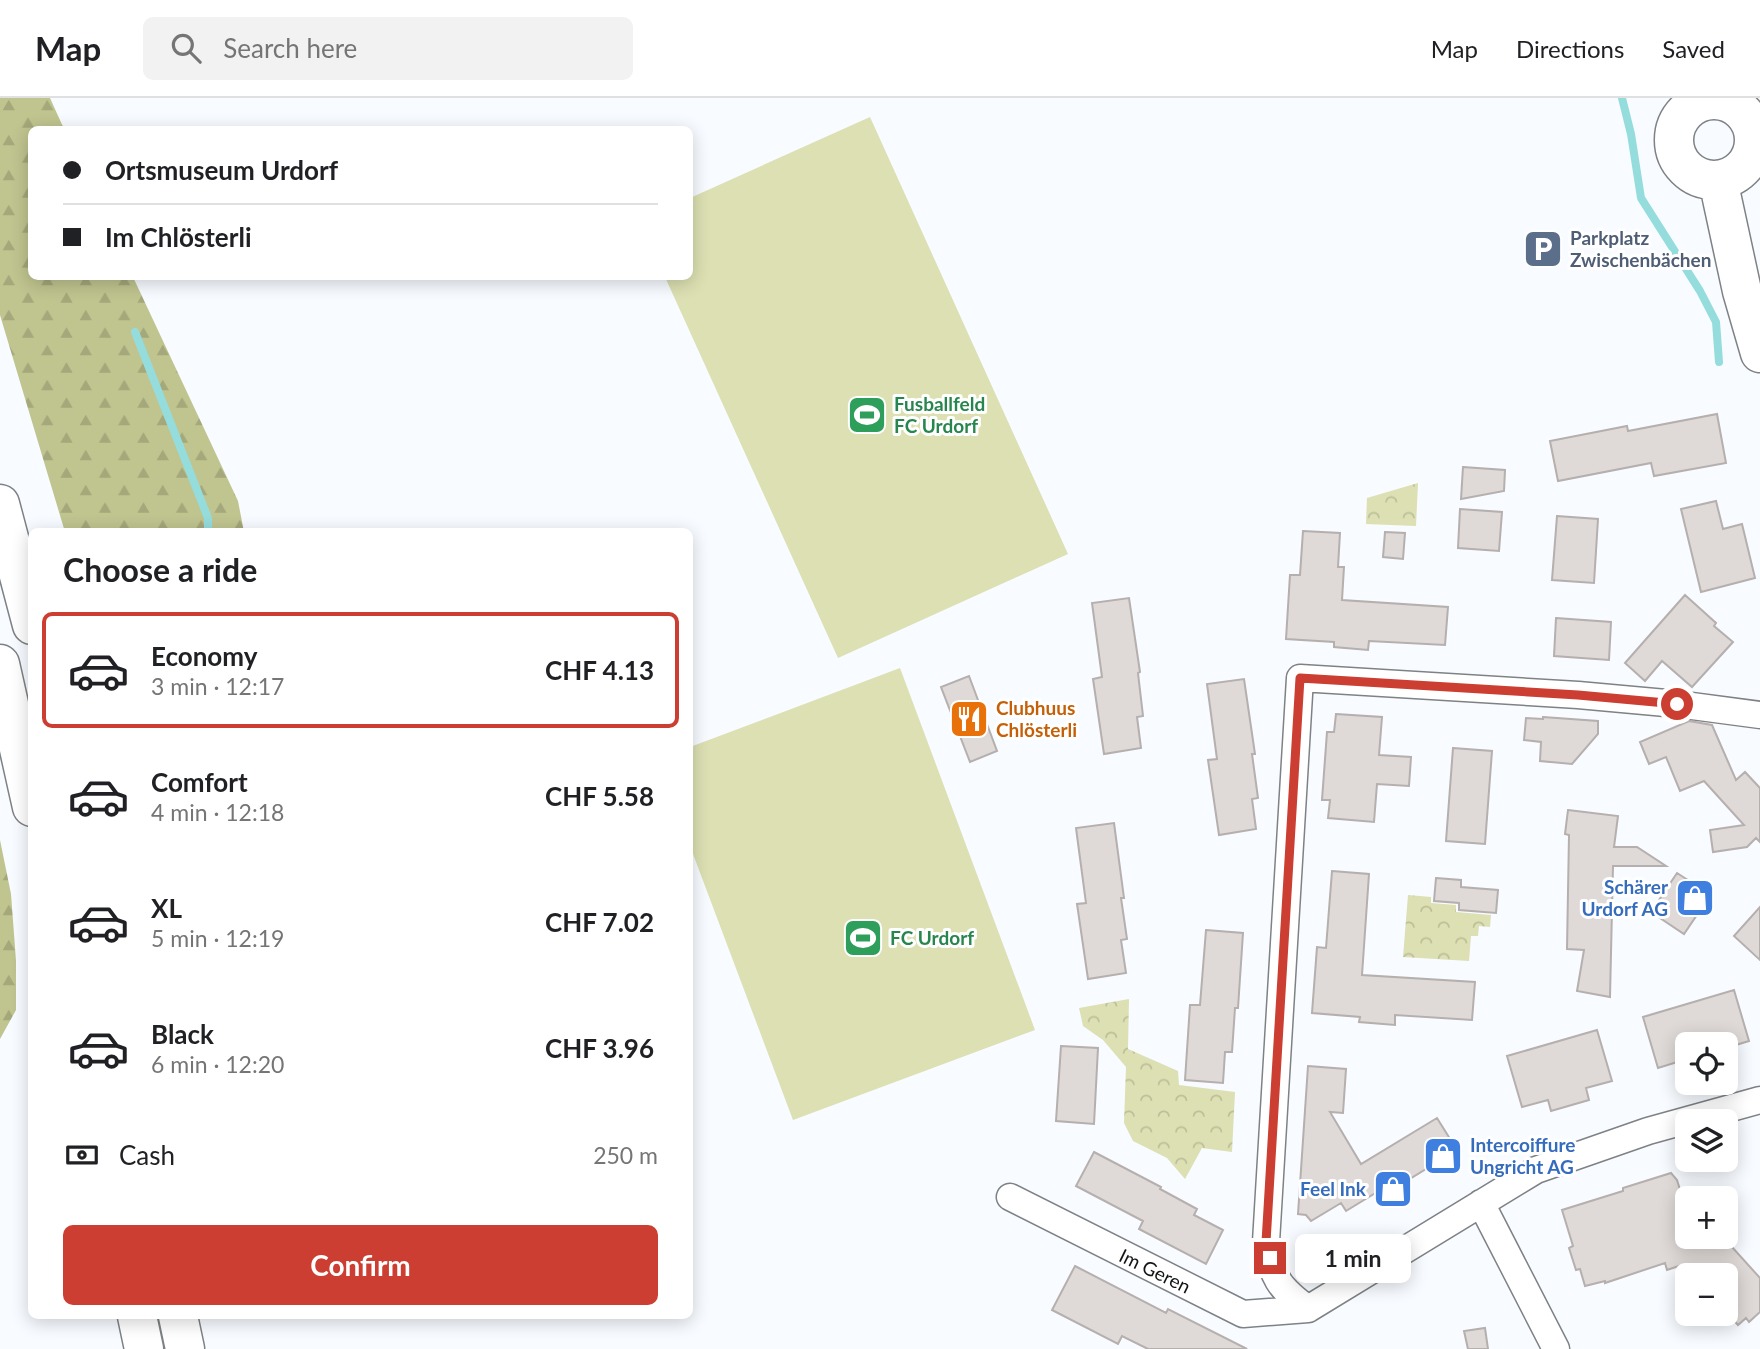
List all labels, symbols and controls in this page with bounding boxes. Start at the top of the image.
search box [143,17,633,80]
text: Map [35,28,101,68]
icon: search [167,29,205,67]
text: Search here [223,32,357,64]
text: Map [1431,34,1478,63]
text: Directions [1516,34,1624,63]
text: Saved [1662,34,1725,63]
text: Ortsmuseum Urdorf [105,154,338,186]
text: Im Chlösterli [105,221,252,253]
place label: Parkplatz Zwischenbächen [1570,226,1711,271]
parking icon: Parkplatz Zwischenbächen [1522,228,1564,270]
place label: Fusballfeld FC Urdorf [894,392,985,437]
sports icon: Fusballfeld FC Urdorf [846,394,888,436]
text: Choose a ride [63,550,257,589]
icon: car [67,639,130,702]
text: Economy [151,640,257,672]
text: CHF 4.13 [545,654,654,686]
text: 3 min · 12:17 [151,672,284,700]
route start [1661,688,1693,720]
place label: Clubhuus Chlösterli [996,696,1077,741]
restaurant icon: Clubhuus Chlösterli [948,698,990,740]
icon: car [67,765,130,828]
text: Comfort [151,766,248,798]
text: CHF 5.58 [545,780,654,812]
text: 4 min · 12:18 [151,798,284,826]
place label: Schärer Urdorf AG [1582,875,1669,920]
shop icon: Schärer Urdorf AG [1674,877,1716,919]
icon: car [67,891,130,954]
text: XL [151,892,182,924]
text: CHF 7.02 [545,906,654,938]
sports icon: FC Urdorf [842,917,884,959]
text: 5 min · 12:19 [151,924,284,952]
place label: FC Urdorf [890,926,974,949]
icon: car [67,1017,130,1080]
text: Black [151,1018,214,1050]
text: CHF 3.96 [545,1032,654,1064]
map controls [1675,1032,1738,1326]
button: locate [1675,1032,1738,1095]
text: 6 min · 12:20 [151,1050,284,1078]
button: layers [1675,1109,1738,1172]
place label: Intercoiffure Ungricht AG [1470,1133,1575,1178]
shop icon: Intercoiffure Ungricht AG [1422,1135,1464,1177]
icon: cash [63,1136,101,1174]
text: Cash [119,1139,175,1171]
text: 250 m [593,1141,658,1169]
shop icon: Feel Ink [1372,1168,1414,1210]
place label: Feel Ink [1300,1177,1367,1200]
button: + [1675,1186,1738,1249]
button: Confirm [63,1225,658,1305]
callout: 1 min [1294,1234,1410,1282]
route end [1254,1242,1286,1274]
street label: Im Geren [1116,1243,1195,1298]
text: 1 min [1324,1244,1382,1272]
button: − [1675,1263,1738,1326]

